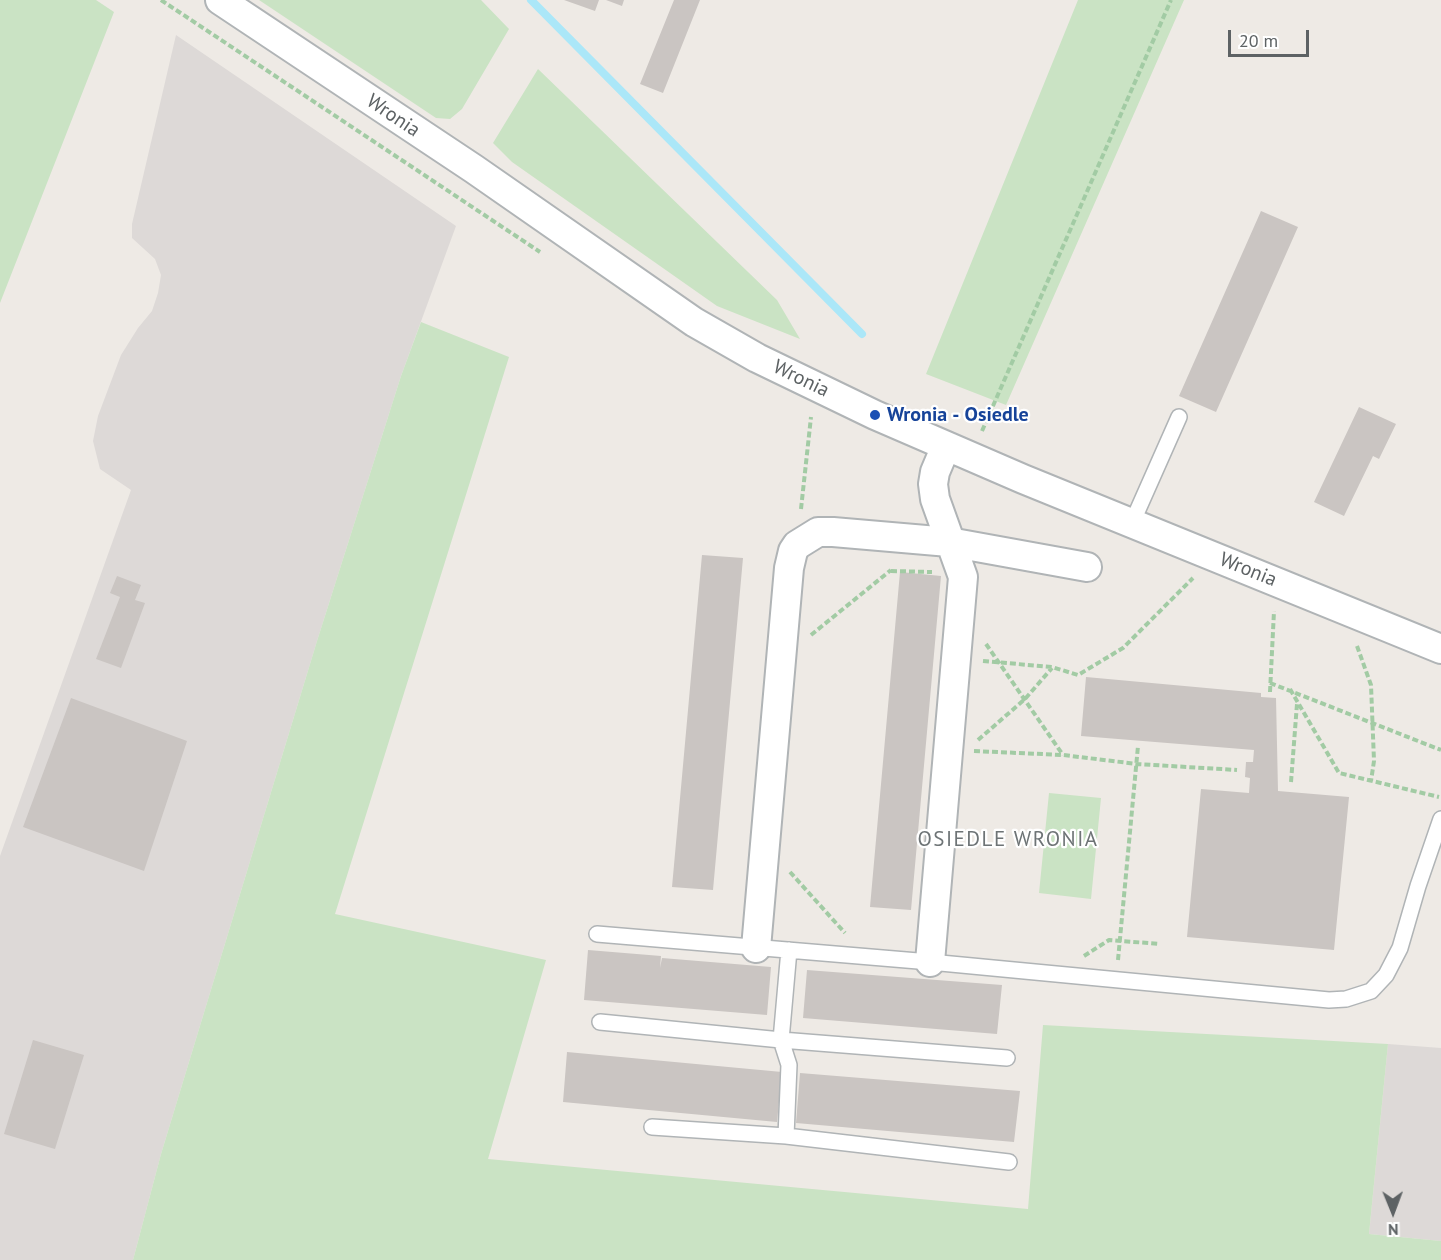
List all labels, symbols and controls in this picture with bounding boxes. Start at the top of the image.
scale bar [1231,18,1312,56]
text: 20 m [1239,29,1278,52]
street label: Wronia [362,89,424,143]
street label: Wronia [769,355,833,403]
place label: Wronia - Osiedle [887,403,1029,427]
marker: Wronia - Osiedle [868,408,882,422]
street label: Wronia [1216,548,1280,592]
district label: OSIEDLE WRONIA [917,827,1099,853]
north arrow [1363,1182,1423,1242]
text: N [1388,1220,1399,1240]

